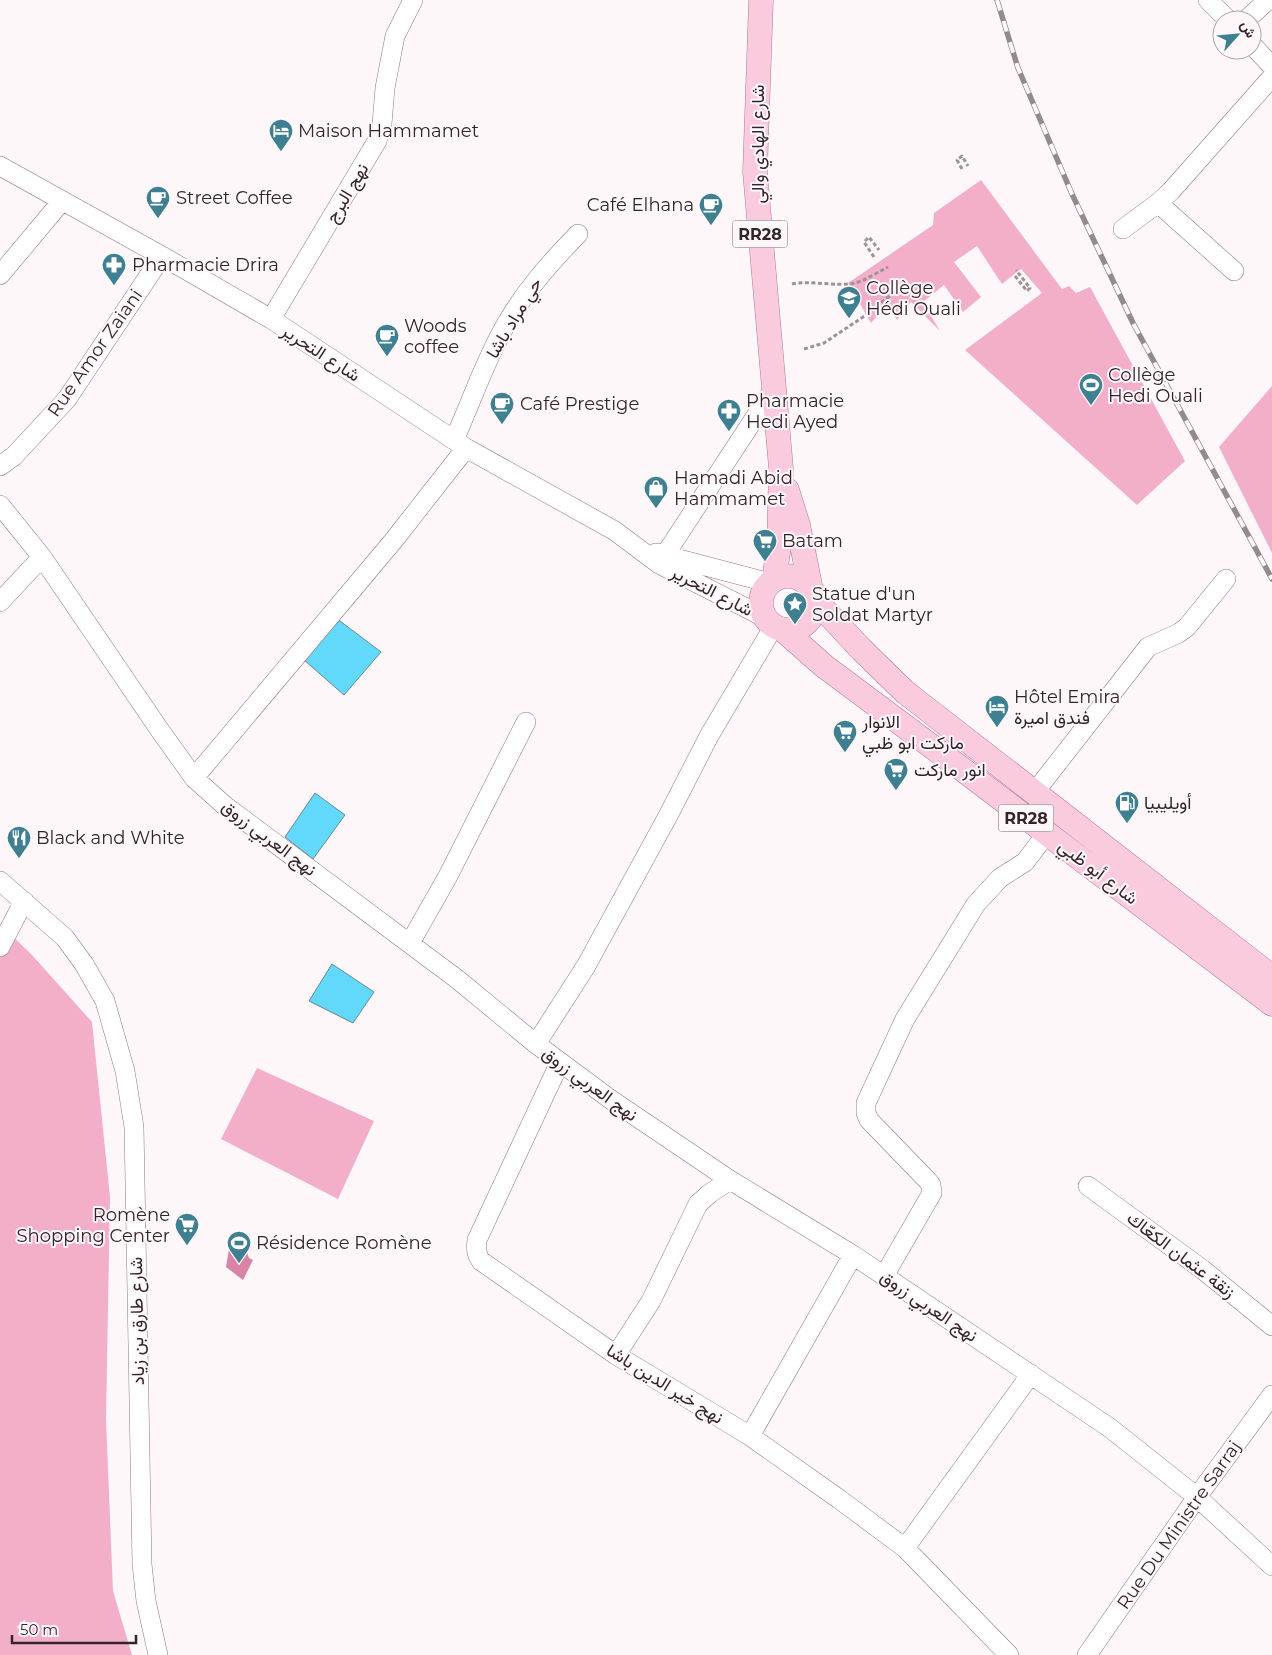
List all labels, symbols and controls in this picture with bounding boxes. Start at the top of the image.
north arrow [1212,10,1262,60]
text: ش [1237,18,1261,41]
street label: شارع الهادي والي [747,84,773,204]
hotel icon: Maison Hammamet [268,118,294,152]
place label: Maison Hammamet [298,120,479,142]
street label: نهج البرج [321,159,374,227]
cafe icon: Street Coffee [145,185,171,219]
place label: Street Coffee [176,187,293,209]
cafe icon: Café Elhana [698,192,724,226]
place label: Café Elhana [587,194,694,216]
road number: RR28 [732,220,788,248]
pharmacy icon: Pharmacie Drira [101,252,127,286]
place label: Pharmacie Drira [132,254,279,276]
street label: حي مراد باشا [481,274,550,364]
place label: Collège Hédi Ouali [866,277,961,320]
street label: Rue Amor Zaiani [43,285,147,421]
school or university icon: Collège Hédi Ouali [836,285,862,319]
place label: Woods coffee [404,315,467,358]
street label: شارع التحرير [276,319,364,387]
cafe icon: Woods coffee [374,323,400,357]
place label: Collège Hedi Ouali [1108,364,1203,407]
sports icon: Collège Hedi Ouali [1078,372,1104,406]
place label: Pharmacie Hedi Ayed [746,390,844,433]
cafe icon: Café Prestige [489,391,515,425]
place label: Café Prestige [520,393,639,415]
pharmacy icon: Pharmacie Hedi Ayed [716,398,742,432]
place label: Hamadi Abid Hammamet [674,467,793,510]
shop icon: Hamadi Abid Hammamet [643,475,669,509]
supermarket icon: Batam [752,528,778,562]
place label: Batam [782,530,843,552]
street label: شارع التحرير [666,561,757,622]
place label: Statue d'un Soldat Martyr [812,583,933,626]
place icon: Statue d'un Soldat Martyr [782,591,808,625]
place label: Hôtel Emira فندق اميرة [1014,686,1120,729]
hotel icon: Hôtel Emira فندق اميرة [984,694,1010,728]
place label: الانوار ماركت ابو ظبي [861,711,964,758]
supermarket icon: الانوار ماركت ابو ظبي [832,719,858,753]
supermarket icon: انور ماركت [883,757,909,791]
place label: انور ماركت [914,759,986,781]
fuel station icon: أويليبيا [1114,790,1140,824]
place label: أويليبيا [1144,792,1192,814]
street label: نهج العربي زروق [215,795,321,884]
road number: RR28 [998,804,1054,831]
restaurant icon: Black and White [6,825,32,859]
place label: Black and White [36,827,185,849]
street label: شارع أبو ظبي [1051,835,1142,912]
street label: نهج العربي زروق [535,1042,642,1129]
place label: Romène Shopping Center [17,1204,170,1247]
street label: زنقة عثمان الكعّاك [1122,1207,1240,1303]
supermarket icon: Romène Shopping Center [174,1212,200,1246]
sports icon: Résidence Romène [226,1230,252,1264]
place label: Résidence Romène [256,1232,432,1254]
street label: شارع طارق بن زياد [125,1257,150,1385]
street label: نهج العربي زروق [874,1265,982,1350]
street label: نهج خير الدين باشا [602,1339,728,1430]
street label: Rue Du Ministre Sarraj [1112,1436,1246,1614]
scale bar [12,1612,136,1644]
text: 50 m [20,1620,58,1639]

